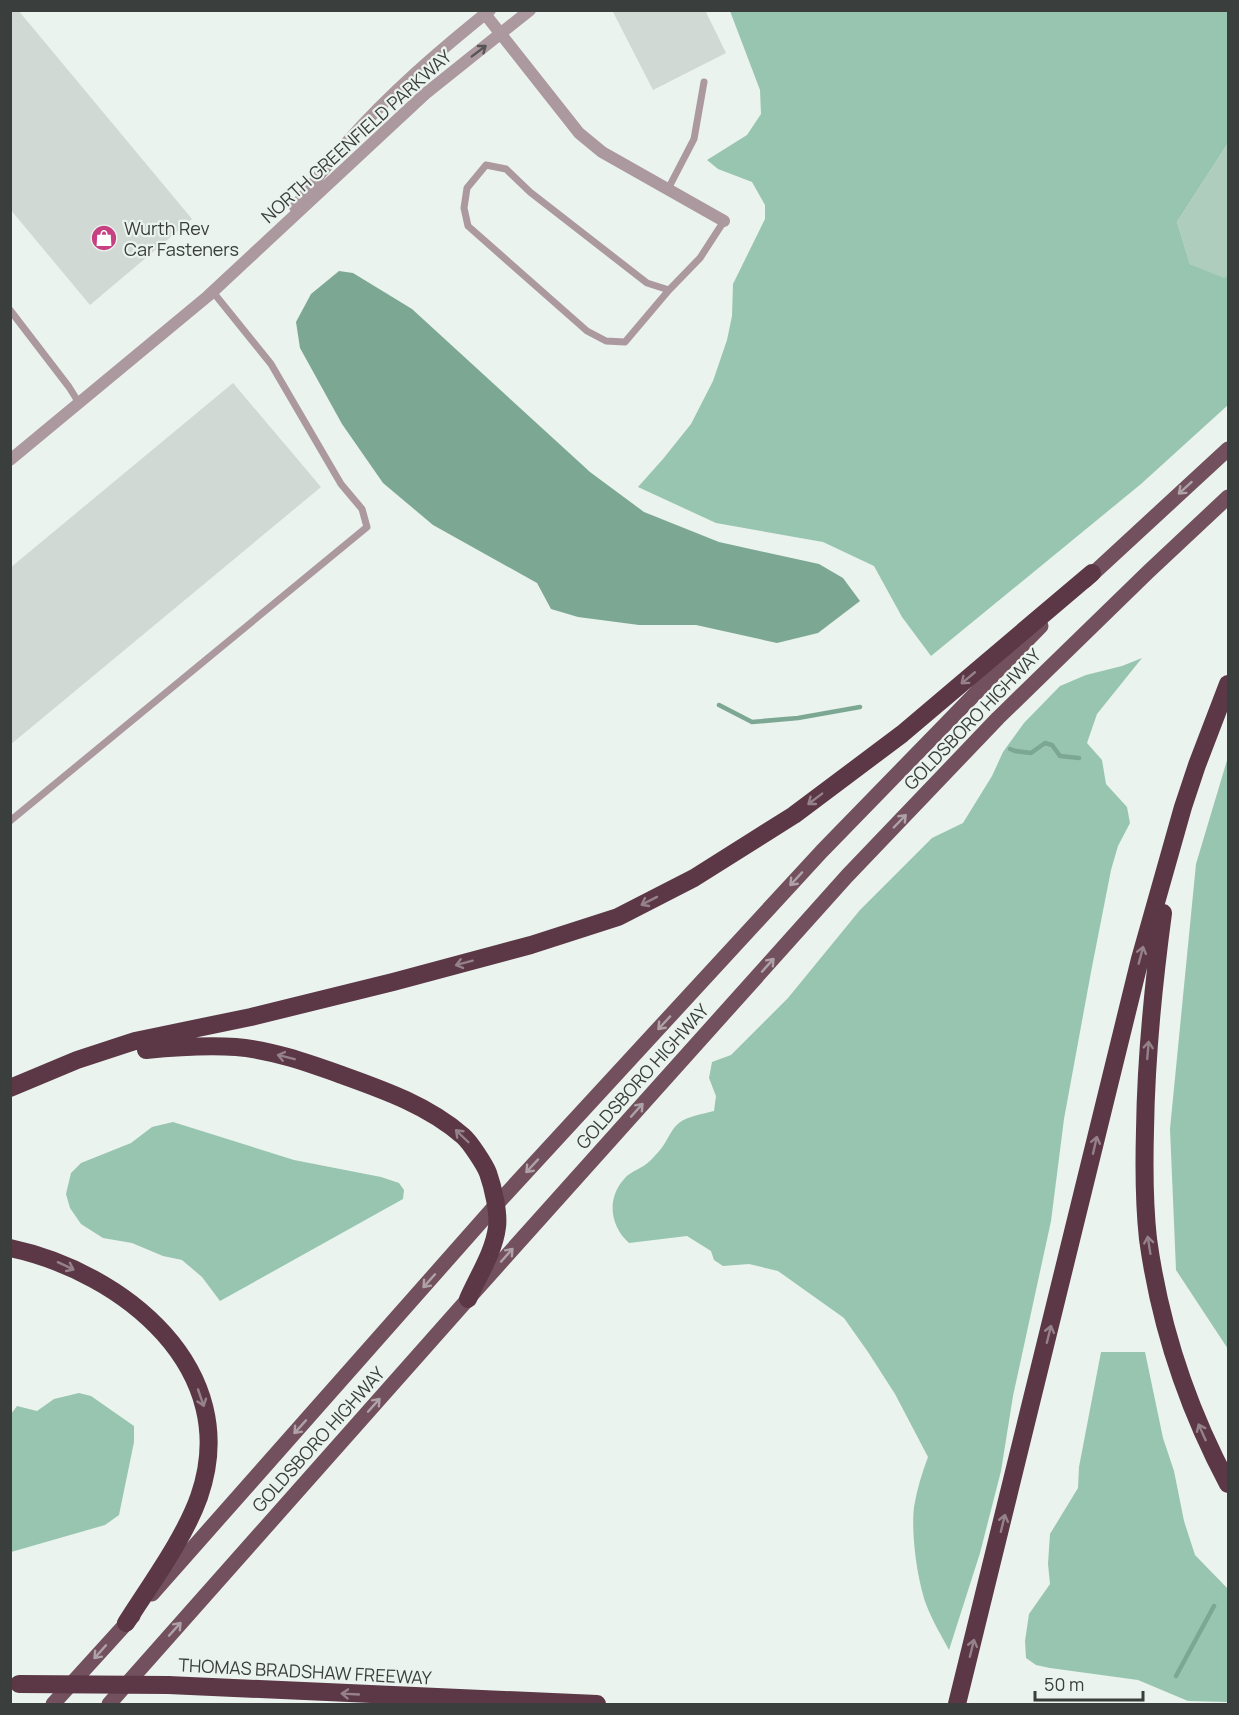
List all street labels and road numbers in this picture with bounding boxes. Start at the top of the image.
street label: NORTH GREENFIELD PARKWAY [256,43,457,228]
street label: GOLDSBORO HIGHWAY [898,642,1046,795]
street label: GOLDSBORO HIGHWAY [570,998,714,1154]
street label: GOLDSBORO HIGHWAY [246,1361,390,1517]
street label: THOMAS BRADSHAW FREEWAY [178,1652,433,1690]

